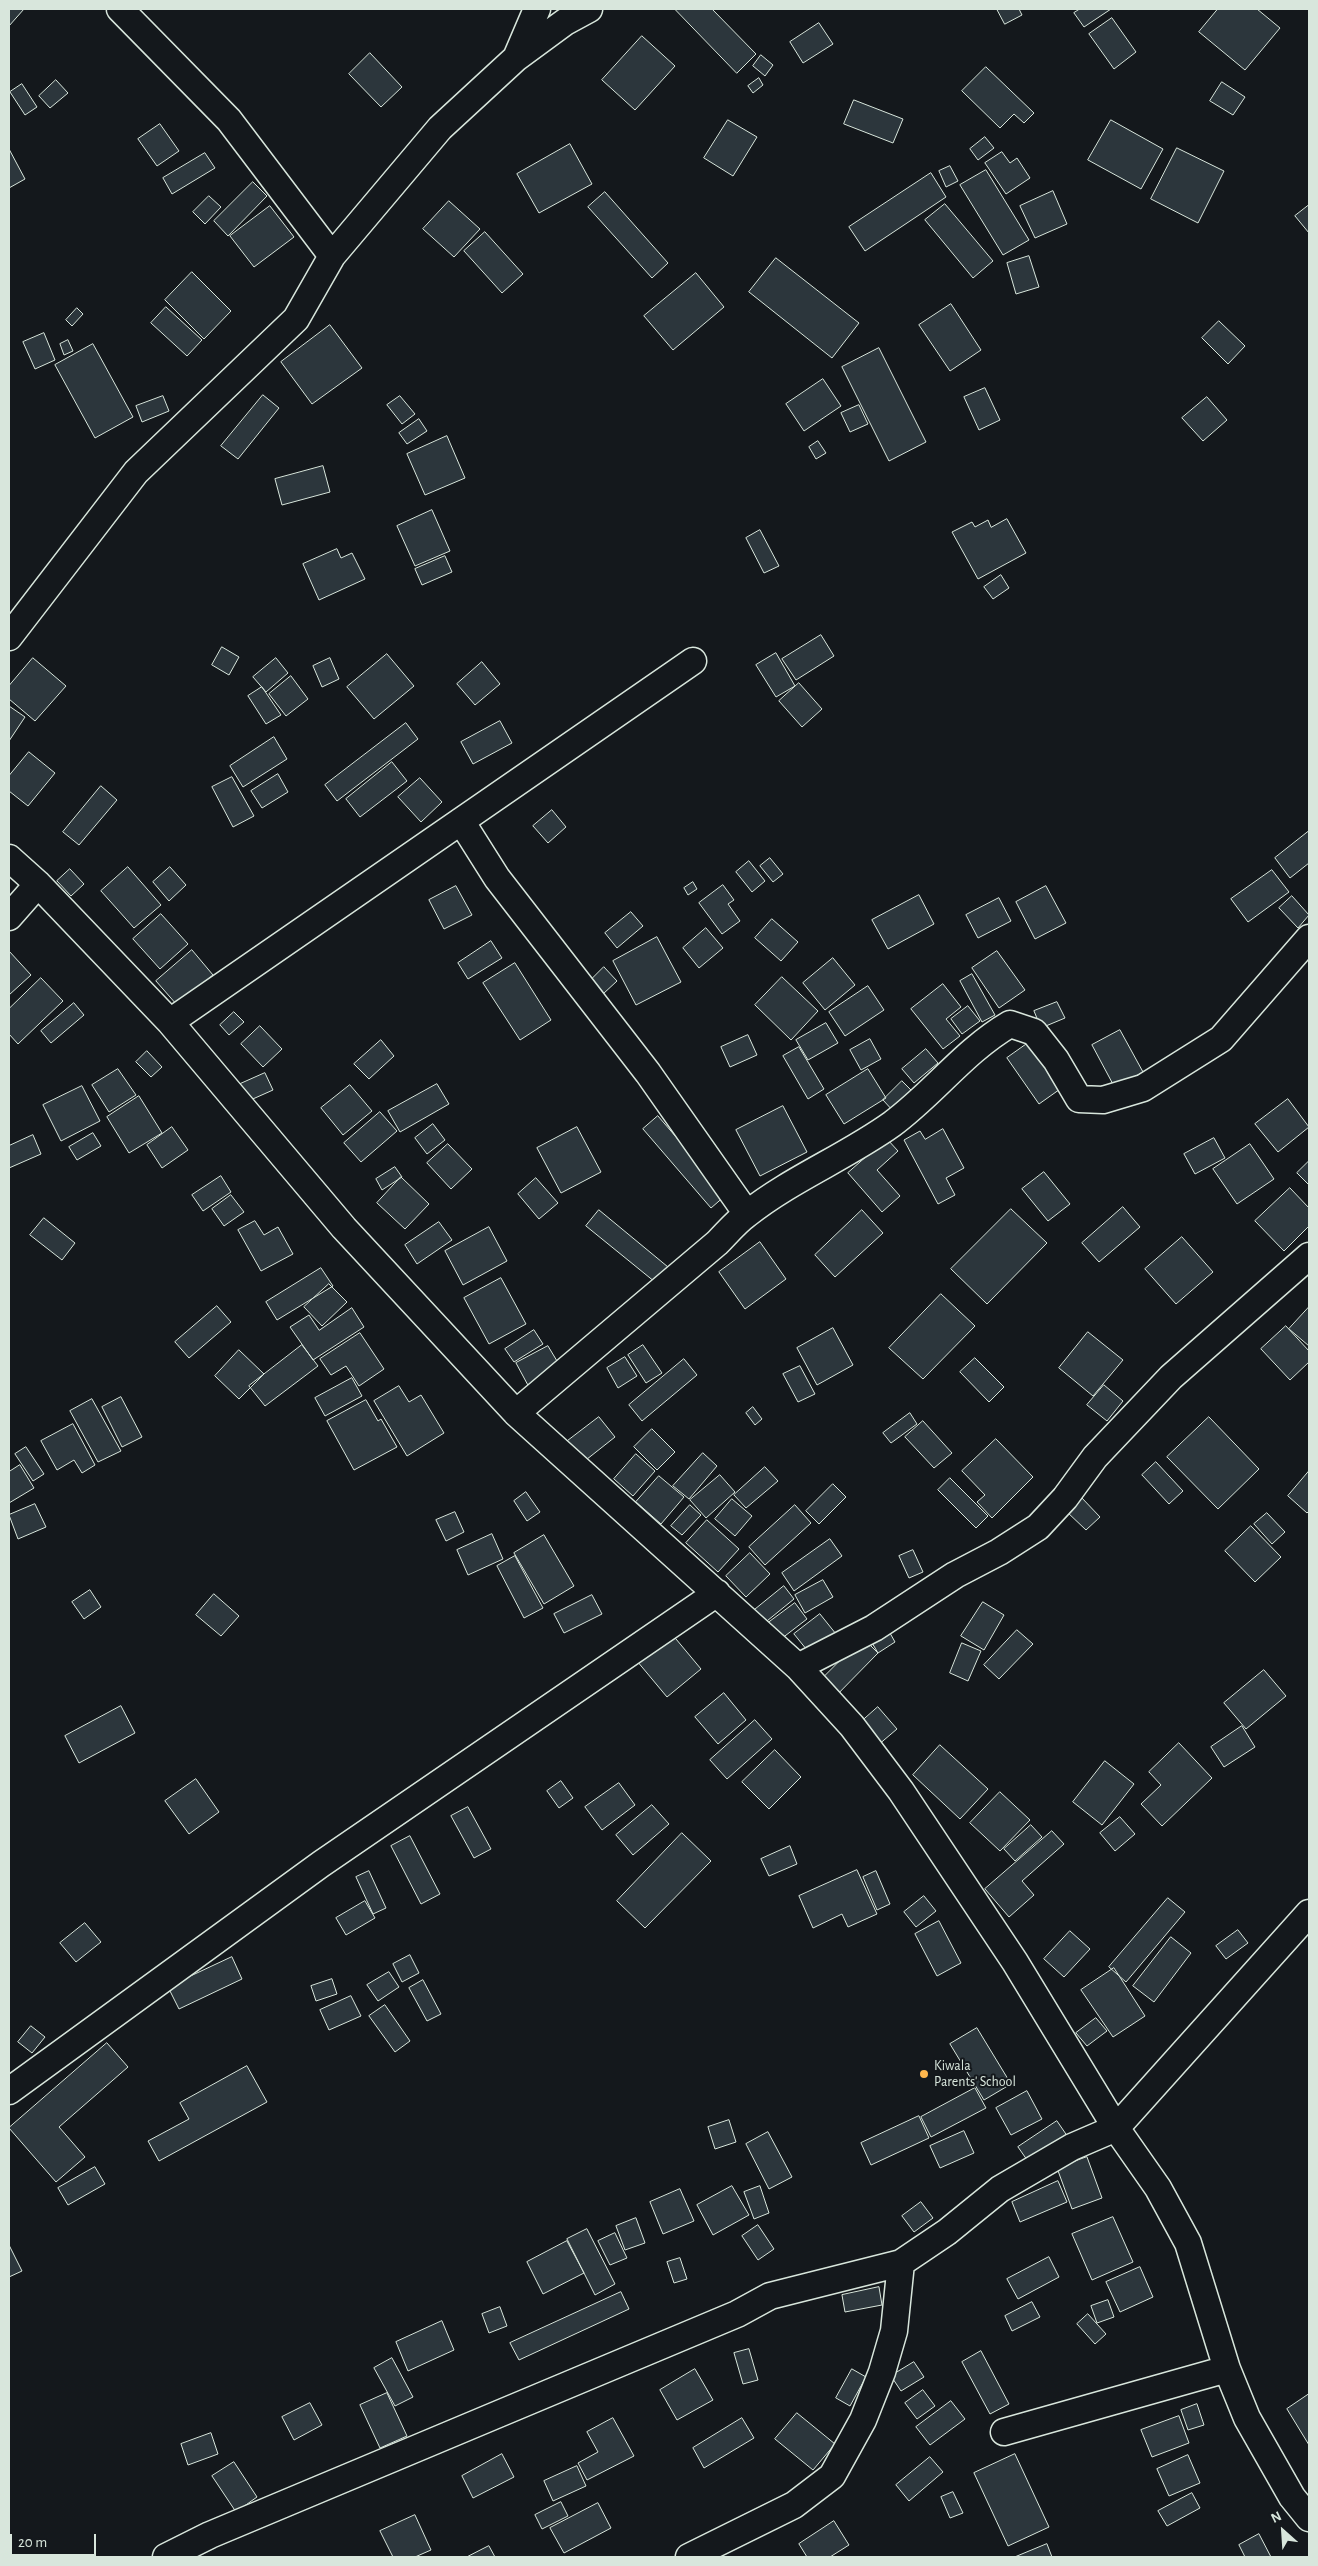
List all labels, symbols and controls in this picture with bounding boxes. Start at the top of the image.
place label: Kiwala Parents' School [934,2058,1016,2090]
marker: Kiwala Parents' School [918,2068,930,2080]
north arrow [1258,2506,1308,2556]
text: N [1269,2509,1284,2526]
scale bar [12,2524,99,2556]
text: 20 m [18,2535,47,2550]

